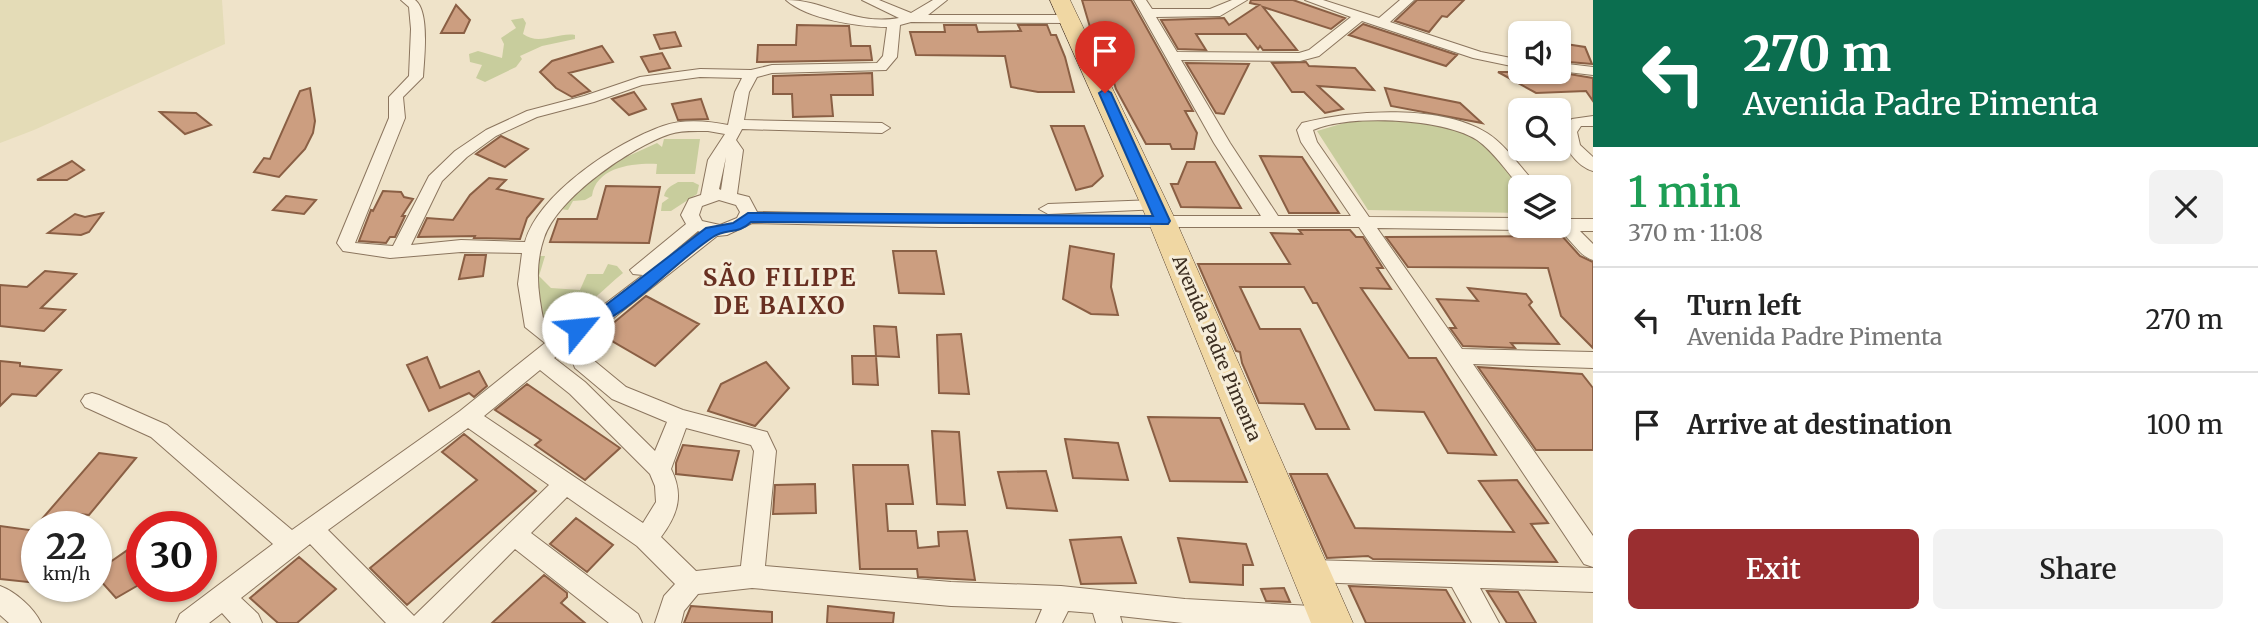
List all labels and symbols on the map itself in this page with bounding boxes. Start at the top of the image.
pin [1075,21,1135,93]
street label: Avenida Padre Pimenta [1167,251,1267,445]
district label: SÃO FILIPE DE BAIXO [703,262,857,321]
position arrow [541,291,615,365]
speed limit sign: 30 [126,511,217,602]

